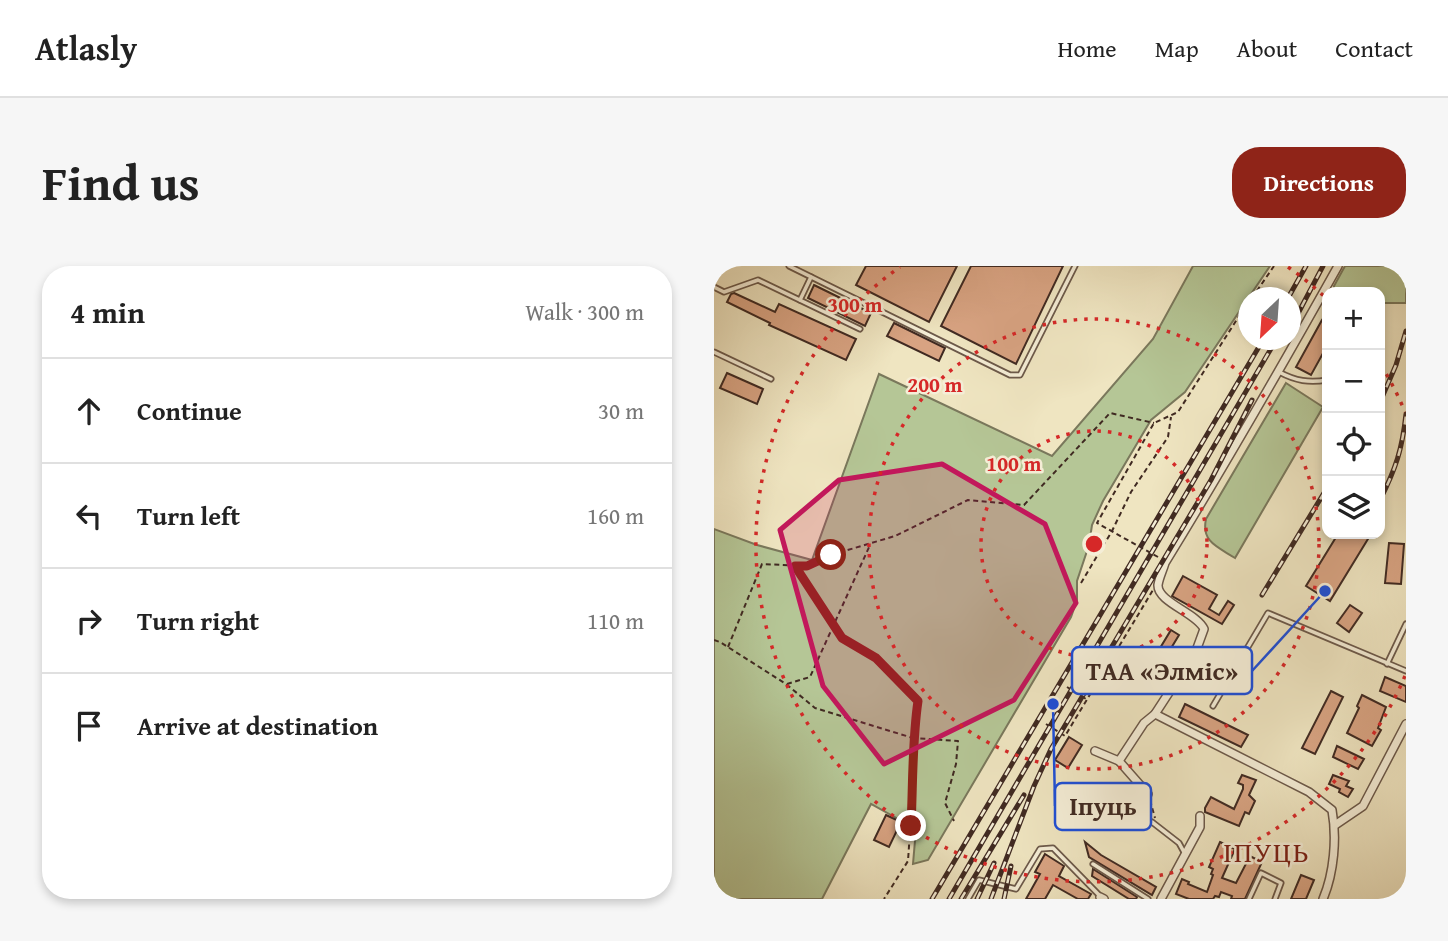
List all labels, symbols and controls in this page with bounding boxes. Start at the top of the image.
text: Atlasly [35,24,137,72]
text: Home [1058,31,1117,66]
text: Map [1155,31,1199,66]
text: About [1237,31,1297,66]
text: Contact [1335,31,1413,66]
text: Find us [42,146,200,218]
button: Directions [1232,147,1406,218]
north arrow [1238,287,1301,350]
map controls [1322,287,1385,539]
button: + [1322,287,1385,350]
text: 300 m [827,289,883,320]
text: 4 min [70,290,145,334]
text: Walk · 300 m [525,295,644,328]
button: − [1322,350,1385,413]
text: 200 m [907,369,963,400]
text: Continue [137,391,242,430]
icon: ahead [70,392,108,430]
text: 30 m [598,394,644,427]
button: locate [1322,413,1385,476]
text: 100 m [986,448,1042,479]
button: layers [1322,476,1385,539]
text: Turn left [137,496,240,535]
icon: left [70,497,108,535]
text: 160 m [587,499,644,532]
centre of rings [1082,532,1106,556]
route start [815,539,846,570]
text: Turn right [137,601,259,640]
icon: right [70,602,108,640]
text: 110 m [587,604,644,637]
callout: ТАА «Элміс» [1072,647,1252,694]
text: ТАА «Элміс» [1086,651,1238,690]
text: Arrive at destination [137,706,378,745]
icon: arrive [70,707,108,745]
callout: Іпуць [1055,783,1151,830]
text: Іпуць [1069,786,1137,825]
route end [895,810,926,841]
district label: ІПУЦЬ [1223,831,1311,872]

